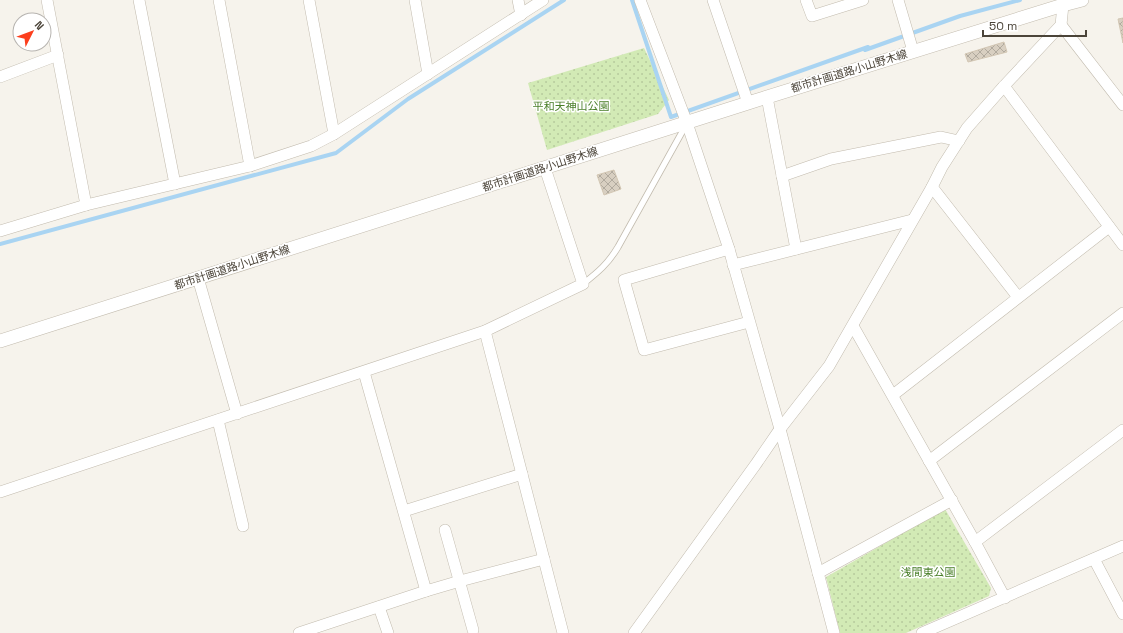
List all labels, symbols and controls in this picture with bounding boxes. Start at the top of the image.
north arrow [12,12,52,52]
scale bar [983,12,1086,38]
text: N [32,18,47,33]
text: 50 m [989,18,1017,34]
street label: 都市計画道路小山野木線 [789,47,909,95]
park label: 平和天神山公園 [533,99,610,113]
street label: 都市計画道路小山野木線 [480,144,600,194]
street label: 都市計画道路小山野木線 [172,242,292,292]
park label: 浅間東公園 [901,565,956,579]

